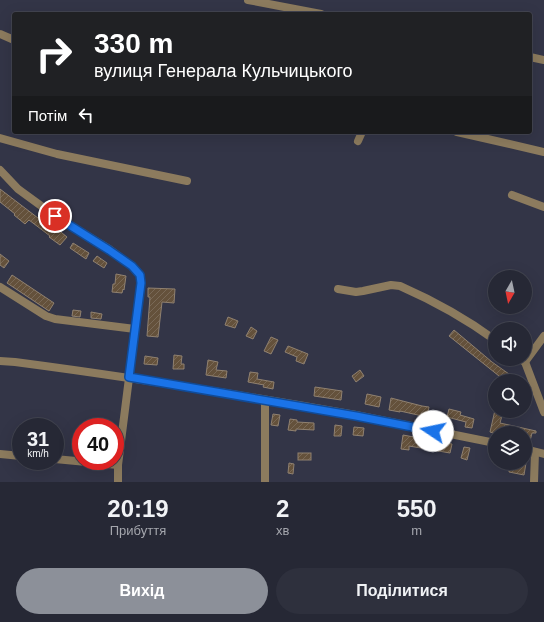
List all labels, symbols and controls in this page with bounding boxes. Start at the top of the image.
icon: right [28,28,80,80]
text: 330 m [94,28,173,59]
text: вулиця Генерала Кульчицького [94,61,353,81]
icon: left [75,104,97,126]
text: Потім [28,107,67,124]
pin [38,199,72,233]
icon: arrive [44,205,66,227]
north arrow [488,270,532,314]
map controls [488,270,532,470]
button: sound [488,322,532,366]
button: search [488,374,532,418]
position arrow [412,410,454,452]
speed limit sign: 40 [72,418,124,470]
button: layers [488,426,532,470]
text: 31 [27,428,49,450]
text: km/h [27,448,49,459]
text: 20:19 [107,495,169,522]
text: 2 [276,495,289,522]
text: 550 [397,495,437,522]
text: Прибуття [110,523,166,538]
text: хв [276,523,289,538]
text: m [411,523,422,538]
button: Вихід [16,568,268,614]
button: Поділитися [276,568,528,614]

